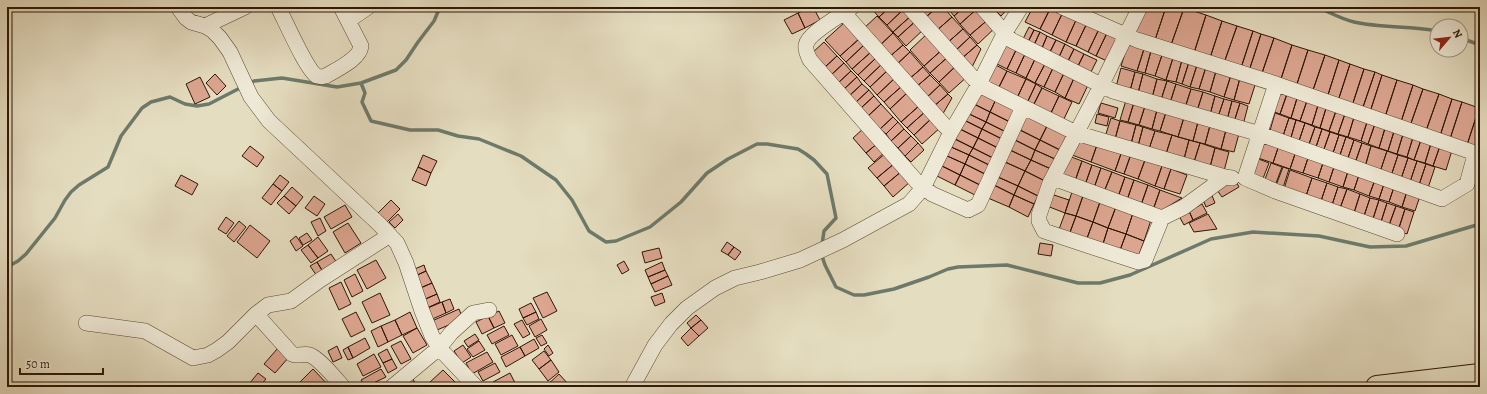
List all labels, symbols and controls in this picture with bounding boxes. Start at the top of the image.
north arrow [1429,18,1469,58]
text: N [1449,26,1466,41]
scale bar [20,350,103,376]
text: 50 m [26,356,50,372]

